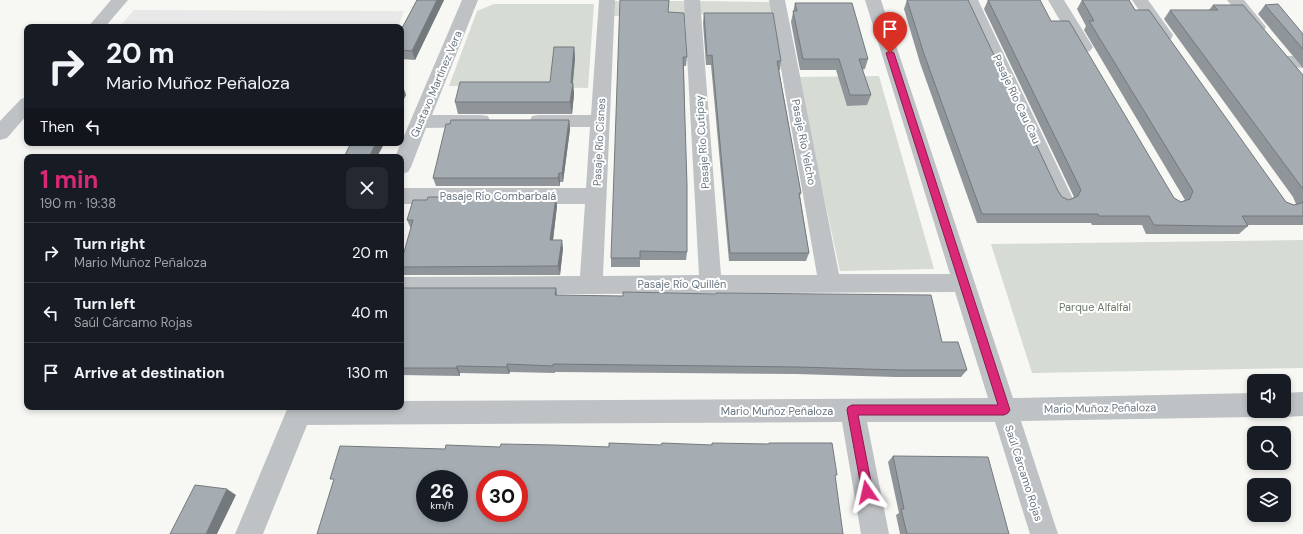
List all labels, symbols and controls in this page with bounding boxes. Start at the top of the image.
pin [873,12,907,53]
icon: arrive [879,18,901,40]
street label: Gustavo Martínez Vera [407,29,465,139]
text: 20 m [106,35,175,72]
icon: right [40,40,92,92]
street label: Pasaje Río Cau Cau [990,52,1044,146]
text: Mario Muñoz Peñaloza [106,71,290,95]
street label: Pasaje Río Cutipay [692,95,712,189]
street label: Pasaje Río Cisnes [590,98,608,186]
street label: Pasaje Río Yelcho [789,98,819,186]
icon: left [82,116,104,138]
text: Then [40,117,74,137]
text: 1 min [40,164,98,195]
button: close [346,167,388,209]
street label: Pasaje Río Combarbalá [440,189,556,203]
text: 190 m · 19:38 [40,195,116,212]
text: Turn right [74,234,145,254]
icon: right [40,242,62,264]
text: 20 m [352,243,388,263]
text: Mario Muñoz Peñaloza [74,254,207,271]
street label: Pasaje Río Quillén [638,277,726,291]
text: Turn left [74,294,135,314]
park label: Parque Alfalfal [1059,300,1131,314]
icon: left [40,302,62,324]
text: 40 m [351,303,388,323]
text: Saúl Cárcamo Rojas [74,314,192,331]
icon: arrive [40,362,62,384]
text: Arrive at destination [74,363,225,383]
text: 130 m [347,363,388,383]
map controls [1247,374,1291,522]
button: sound [1247,374,1291,418]
street label: Mario Muñoz Peñaloza [1044,400,1156,416]
street label: Mario Muñoz Peñaloza [721,404,833,418]
street label: Saúl Cárcamo Rojas [1002,423,1046,523]
button: search [1247,426,1291,470]
speed limit sign: 30 [476,470,528,522]
position arrow [846,471,888,513]
text: 26 [430,478,454,504]
button: layers [1247,478,1291,522]
text: km/h [430,499,454,512]

